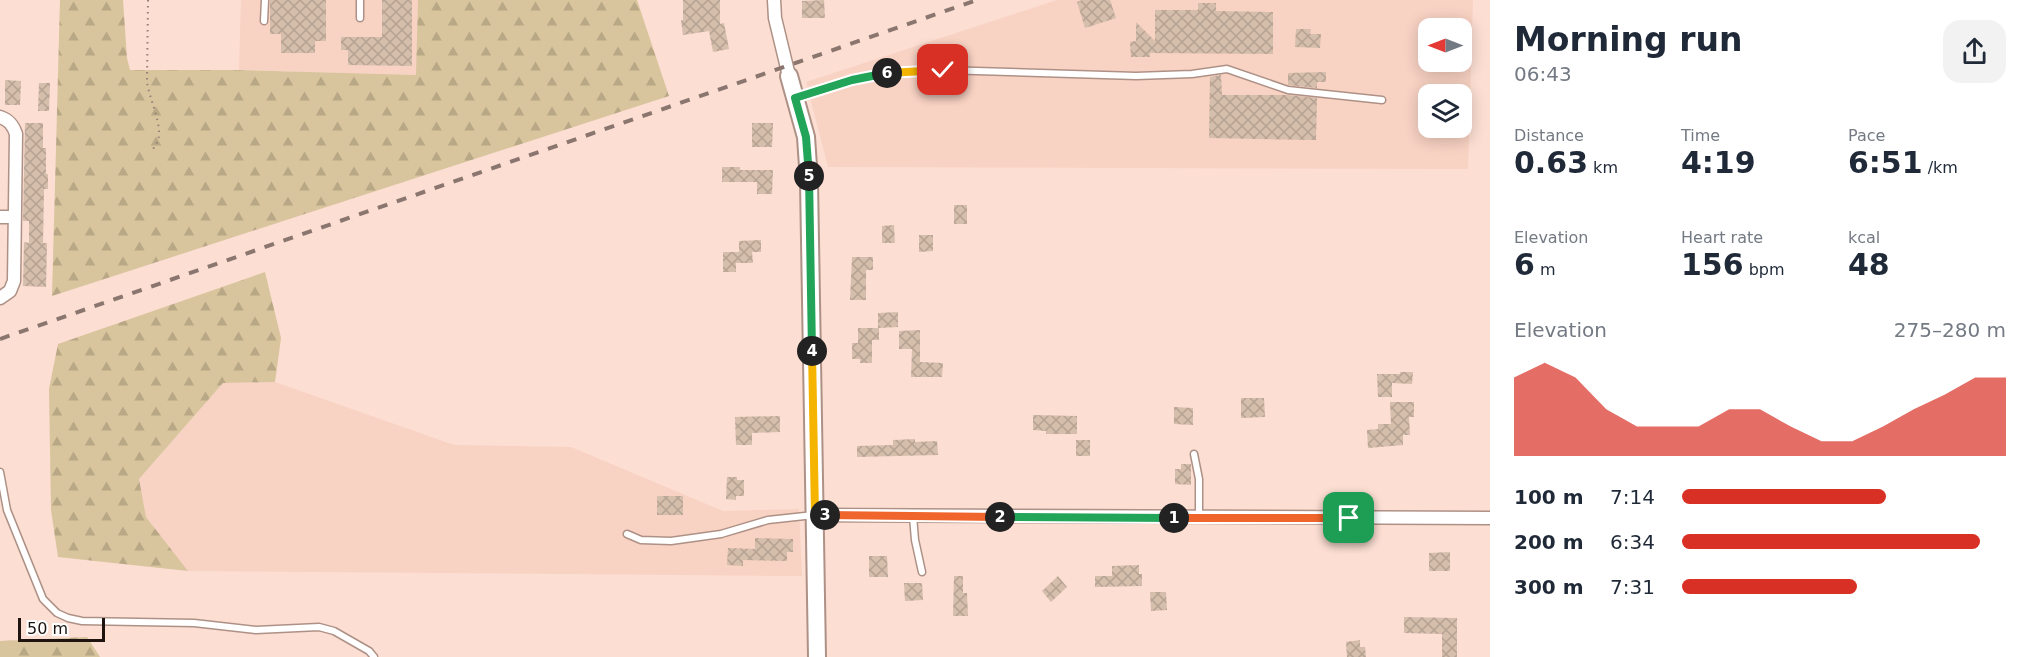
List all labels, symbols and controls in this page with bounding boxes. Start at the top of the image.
north arrow [1418,18,1472,72]
map controls [1418,18,1472,138]
text: Morning run [1514,20,1742,59]
button: share [1943,20,2006,83]
pin [917,44,968,95]
icon: check [926,53,959,86]
pin: 6 [872,58,902,88]
text: 06:43 [1514,62,1572,86]
text: 6 [881,63,893,82]
button: layers [1418,84,1472,138]
text: Distance [1514,126,1584,145]
text: Time [1681,126,1720,145]
text: Pace [1848,126,1885,145]
text: 0.63 [1514,145,1588,180]
text: 4:19 [1681,145,1756,180]
text: 6:51 [1848,145,1923,180]
text: km [1588,158,1618,177]
text: /km [1923,158,1958,177]
pin: 5 [794,161,824,191]
text: 5 [803,166,815,185]
text: Elevation [1514,228,1588,247]
text: Heart rate [1681,228,1763,247]
text: kcal [1848,228,1880,247]
text: 6 [1514,247,1535,282]
text: 156 [1681,247,1744,282]
text: 48 [1848,247,1890,282]
text: m [1535,260,1556,279]
text: bpm [1744,260,1785,279]
text: Elevation [1514,318,1607,342]
text: 275–280 m [1894,318,2006,342]
pin: 4 [797,336,827,366]
text: 4 [806,341,818,360]
text: 100 m [1514,485,1584,509]
text: 7:14 [1610,485,1655,509]
pin [1323,492,1374,543]
pin: 3 [810,500,840,530]
icon: arrive [1332,501,1365,534]
pin: 2 [985,502,1015,532]
pin: 1 [1159,503,1189,533]
text: 3 [819,505,831,524]
text: 2 [994,507,1006,526]
text: 1 [1168,508,1180,527]
text: 200 m [1514,530,1584,554]
text: 6:34 [1610,530,1655,554]
text: 300 m [1514,575,1584,599]
text: 7:31 [1610,575,1655,599]
scale bar [18,615,105,642]
text: 50 m [27,619,68,638]

